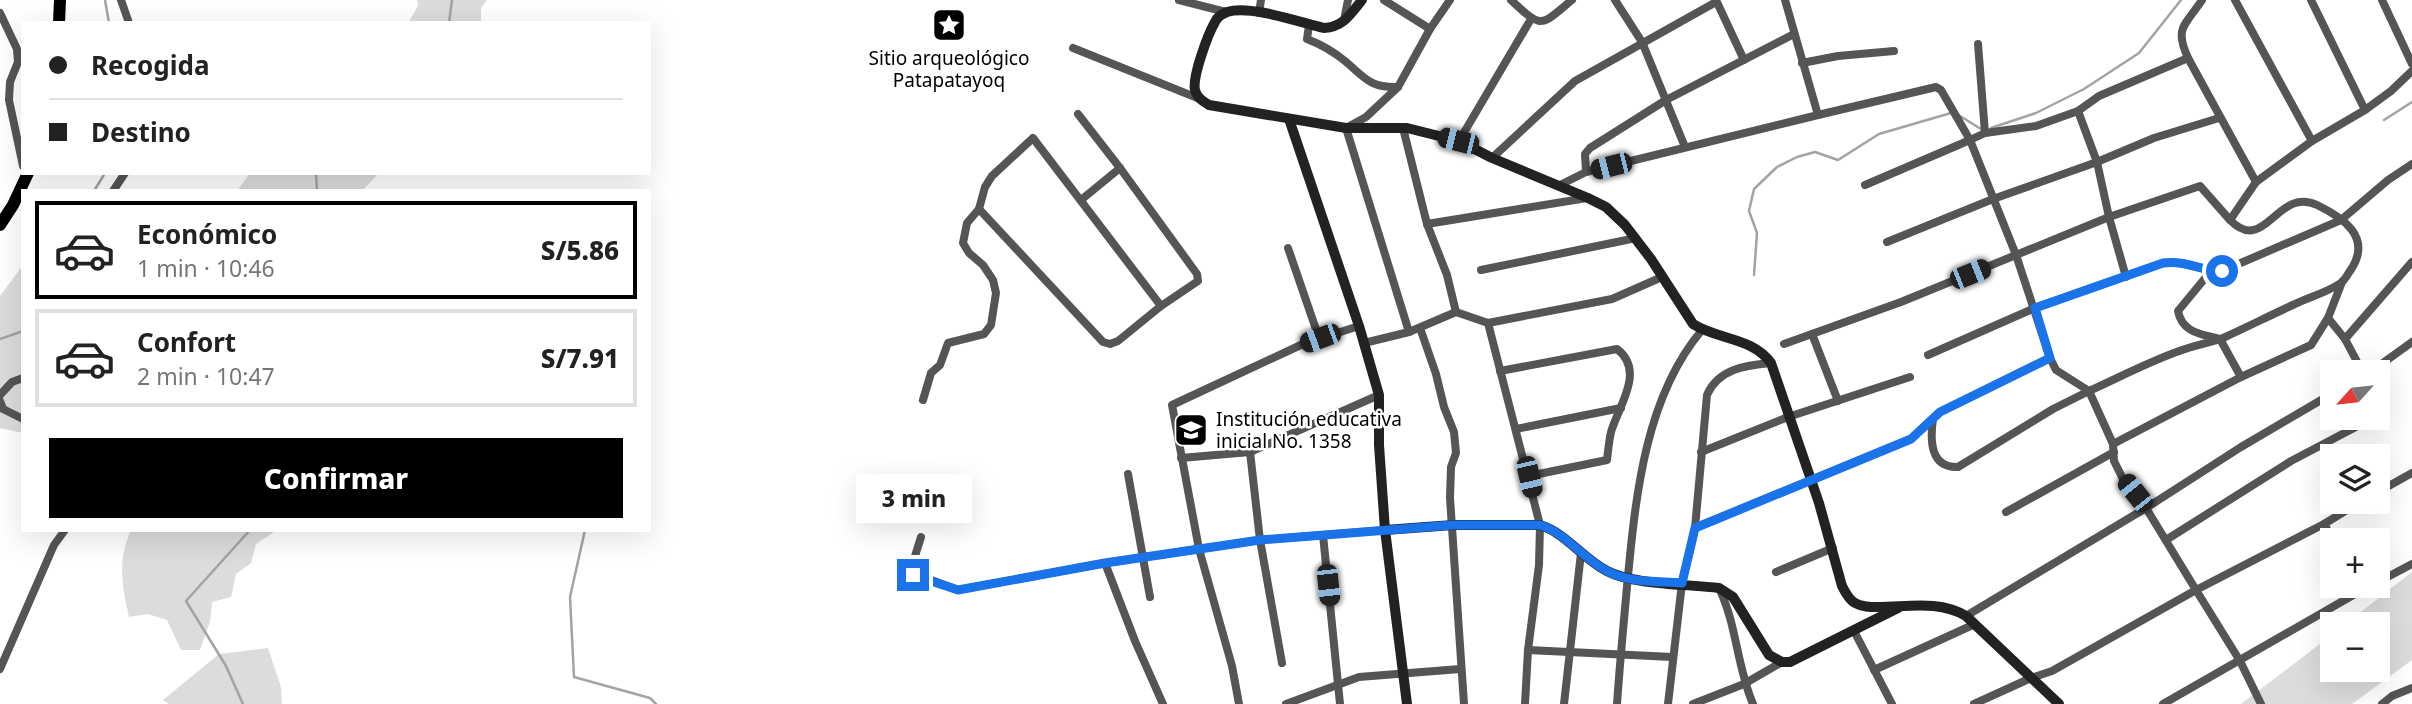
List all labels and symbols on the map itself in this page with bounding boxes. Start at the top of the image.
place icon: Sitio arqueológico Patapatayoq [930,6,968,44]
place label: Sitio arqueológico Patapatayoq [869,45,1029,93]
car [1436,126,1481,156]
car [1589,151,1634,181]
route start [2206,255,2238,287]
car [1947,256,1994,292]
car [1297,321,1344,355]
north arrow [2320,360,2390,430]
place label: Institución educativa inicial No. 1358 [1216,406,1402,454]
school or university icon: Institución educativa inicial No. 1358 [1172,411,1210,449]
car [1515,454,1544,500]
car [2114,470,2157,516]
callout: 3 min [855,474,971,522]
route end [897,559,929,591]
car [1316,563,1341,607]

